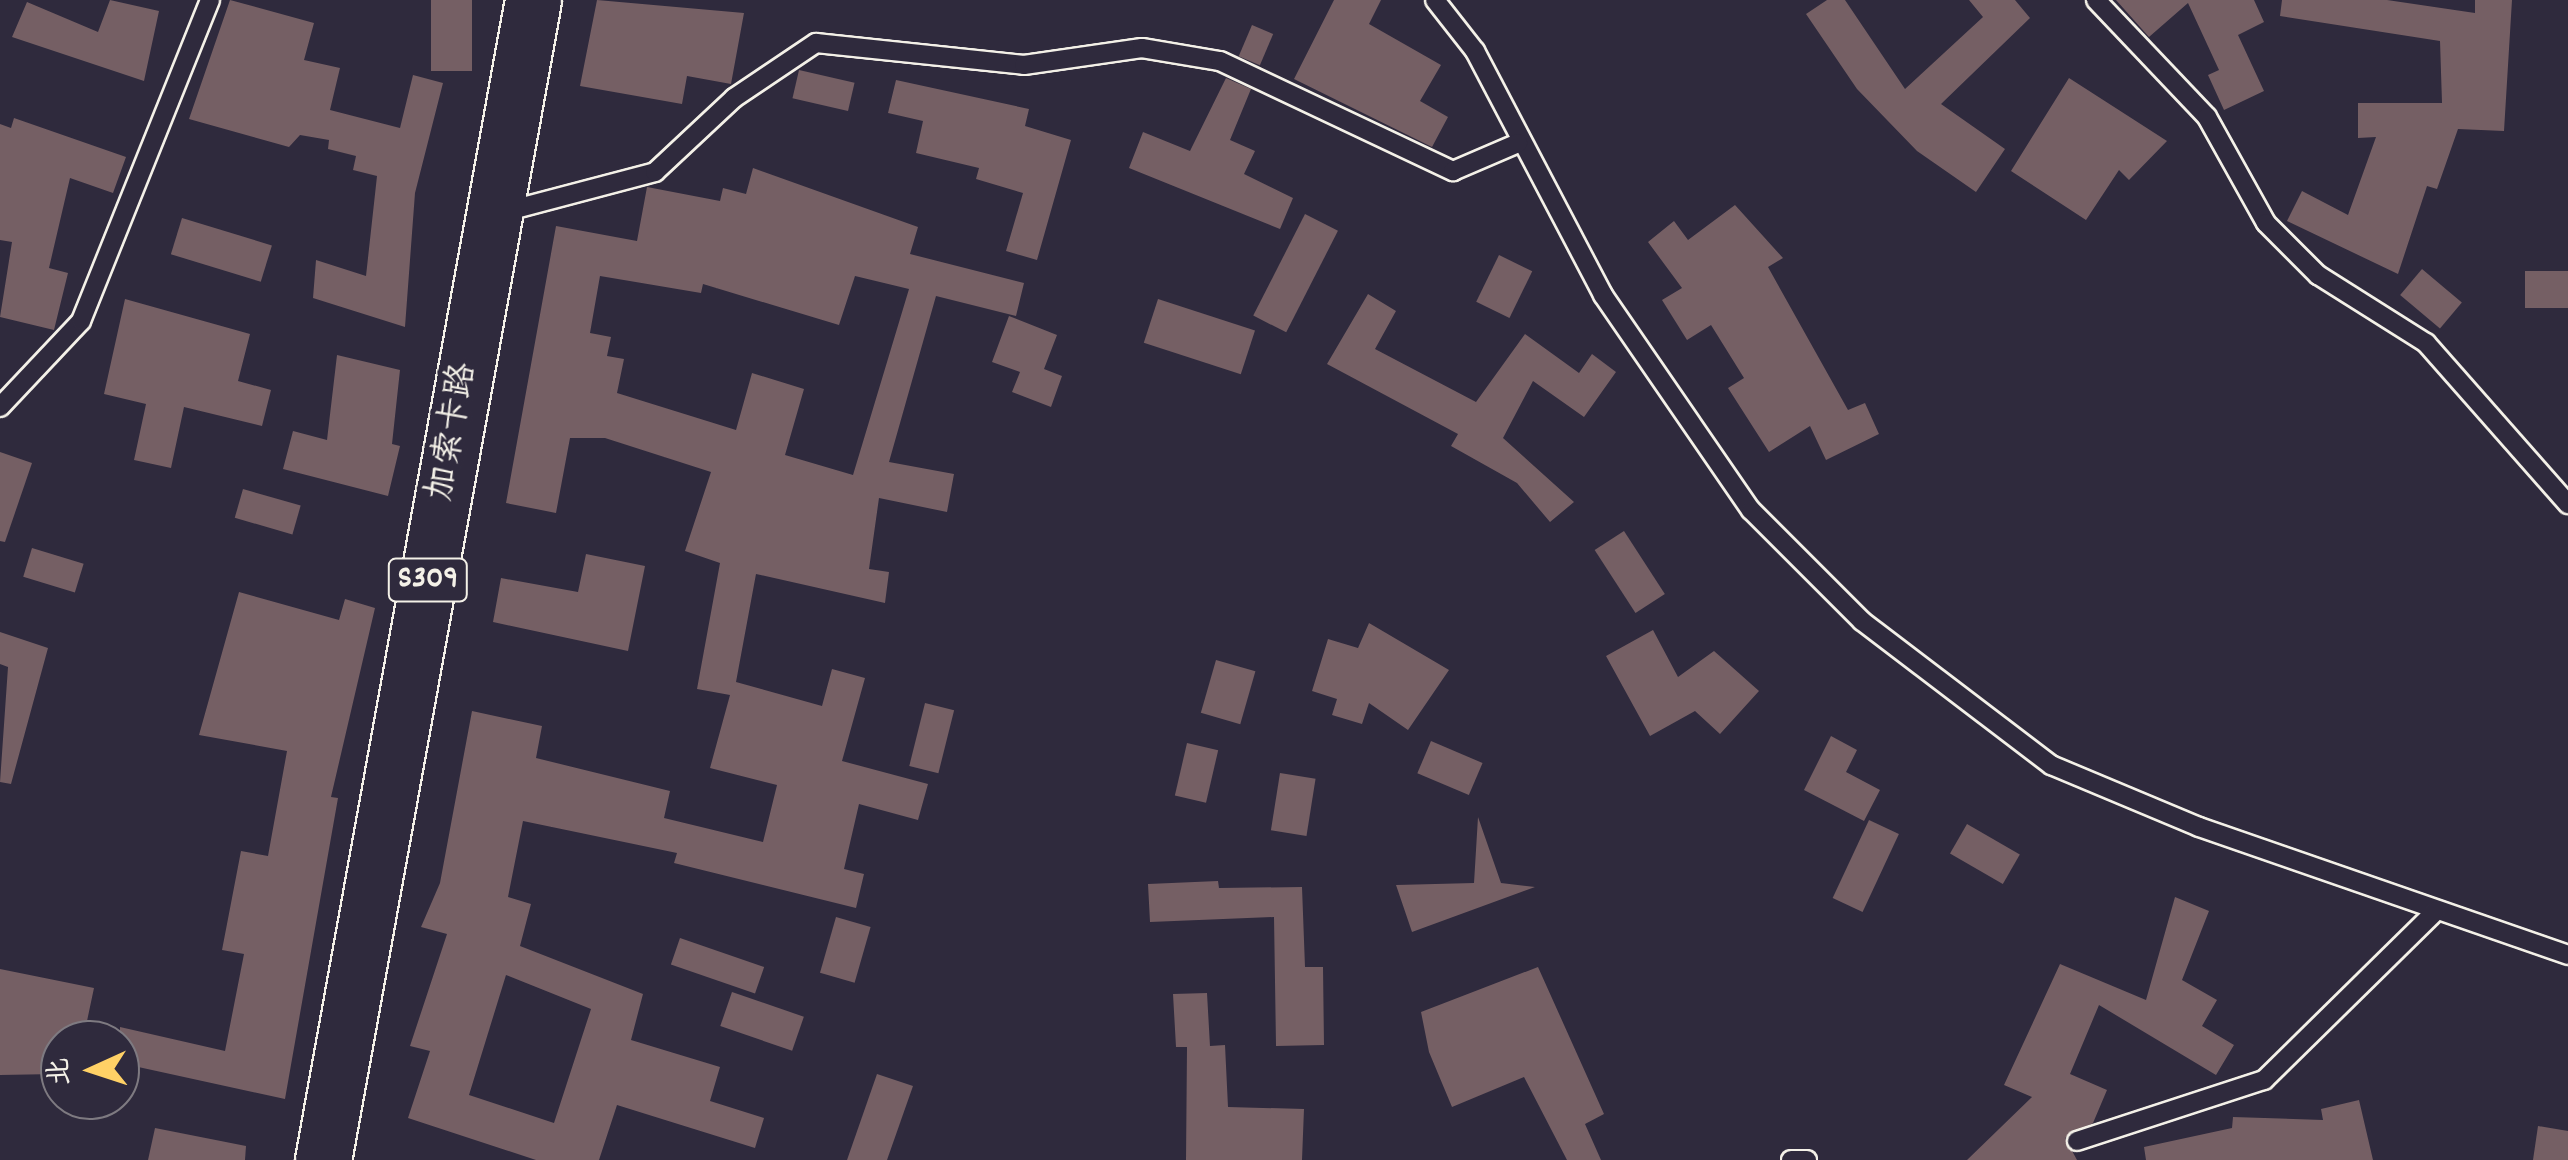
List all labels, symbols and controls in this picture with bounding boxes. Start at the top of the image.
street label: 加索卡路 [421,359,487,505]
road number: S309 [386,553,470,607]
north arrow [40,1020,140,1120]
text: 北 [41,1056,83,1087]

